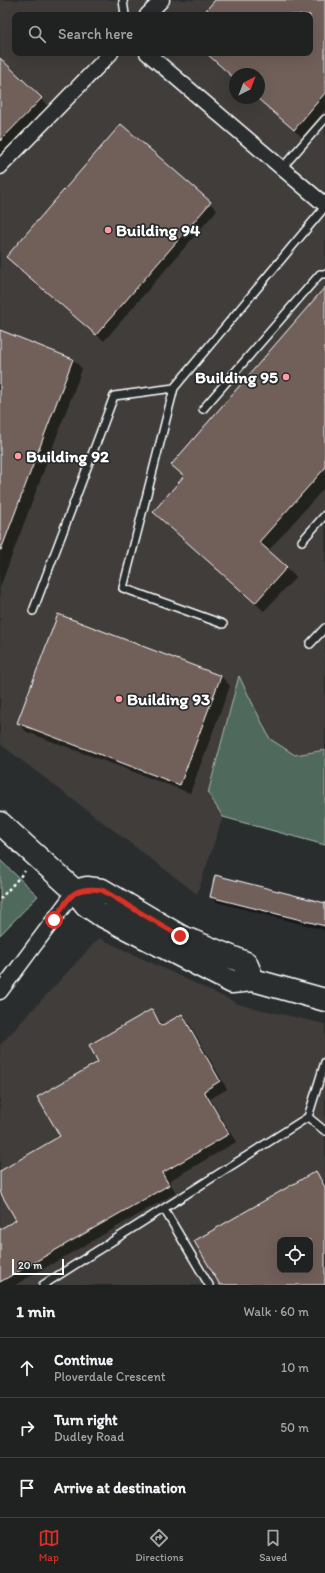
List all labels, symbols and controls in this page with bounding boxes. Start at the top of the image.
search box [12,12,313,56]
icon: search [26,23,48,45]
text: Search here [58,25,133,43]
north arrow [229,68,265,104]
place label: Building 94 [116,220,201,241]
marker: Building 94 [103,225,113,235]
place label: Building 95 [195,367,278,388]
marker: Building 95 [281,372,291,382]
place label: Building 92 [26,446,109,467]
marker: Building 92 [13,451,23,461]
place label: Building 93 [127,689,210,710]
marker: Building 93 [114,694,124,704]
route start [45,911,63,929]
route end [171,927,189,945]
map controls [277,1237,313,1273]
button: locate [277,1237,313,1273]
scale bar [12,1257,64,1276]
text: 20 m [18,1259,42,1272]
text: 1 min [16,1301,55,1321]
text: Walk · 60 m [244,1304,309,1319]
text: Continue [54,1351,113,1369]
icon: ahead [16,1357,38,1379]
text: 10 m [281,1360,309,1375]
text: Ploverdale Crescent [54,1369,166,1384]
text: Turn right [54,1411,118,1429]
icon: right [16,1417,38,1439]
text: 50 m [280,1420,309,1435]
text: Dudley Road [54,1429,124,1444]
icon: arrive [16,1477,38,1499]
text: Arrive at destination [54,1479,186,1497]
tab: Map [38,1527,60,1564]
tab: Directions [135,1527,184,1564]
tab: Saved [259,1527,287,1564]

